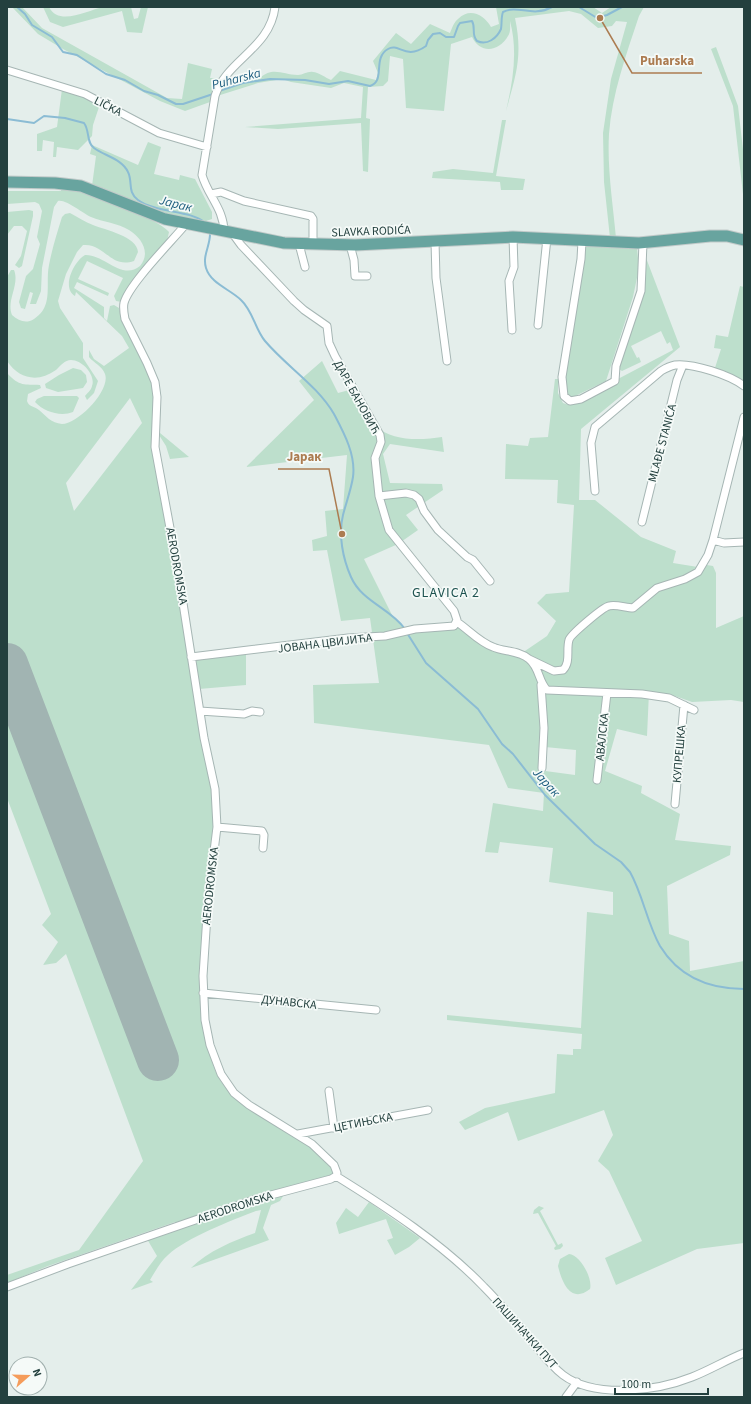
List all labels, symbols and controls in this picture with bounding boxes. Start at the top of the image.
callout: Puharska [632,48,702,73]
text: Puharska [640,52,694,70]
water label: Puharska [210,64,263,94]
street label: LIČKA [91,92,125,121]
water label: Јарак [157,191,195,217]
street label: SLAVKA RODIĆA [331,222,411,241]
street label: ДАРЕ БАНОВИЋ [329,357,384,437]
street label: MLAĐE STANIĆA [644,402,681,484]
callout: Јарак [278,444,329,469]
text: Јарак [287,448,322,466]
street label: AERODROMSKA [161,526,192,607]
district label: GLAVICA 2 [412,583,480,603]
street label: ЈОВАНА ЦВИЈИЋА [277,629,374,658]
street label: АВАЛСКА [592,712,614,762]
street label: КУПРЕШКА [669,724,691,784]
water label: Јарак [528,764,565,802]
street label: AERODROMSKA [198,846,223,926]
street label: ДУНАВСКА [260,991,318,1014]
street label: ЦЕТИЊСКА [332,1108,394,1137]
street label: AERODROMSKA [195,1187,275,1228]
street label: ПАШИНАЧКИ ПУТ [488,1294,562,1373]
north arrow [8,1356,48,1396]
text: N [29,1367,45,1379]
scale bar [615,1370,708,1396]
text: 100 m [621,1376,651,1393]

